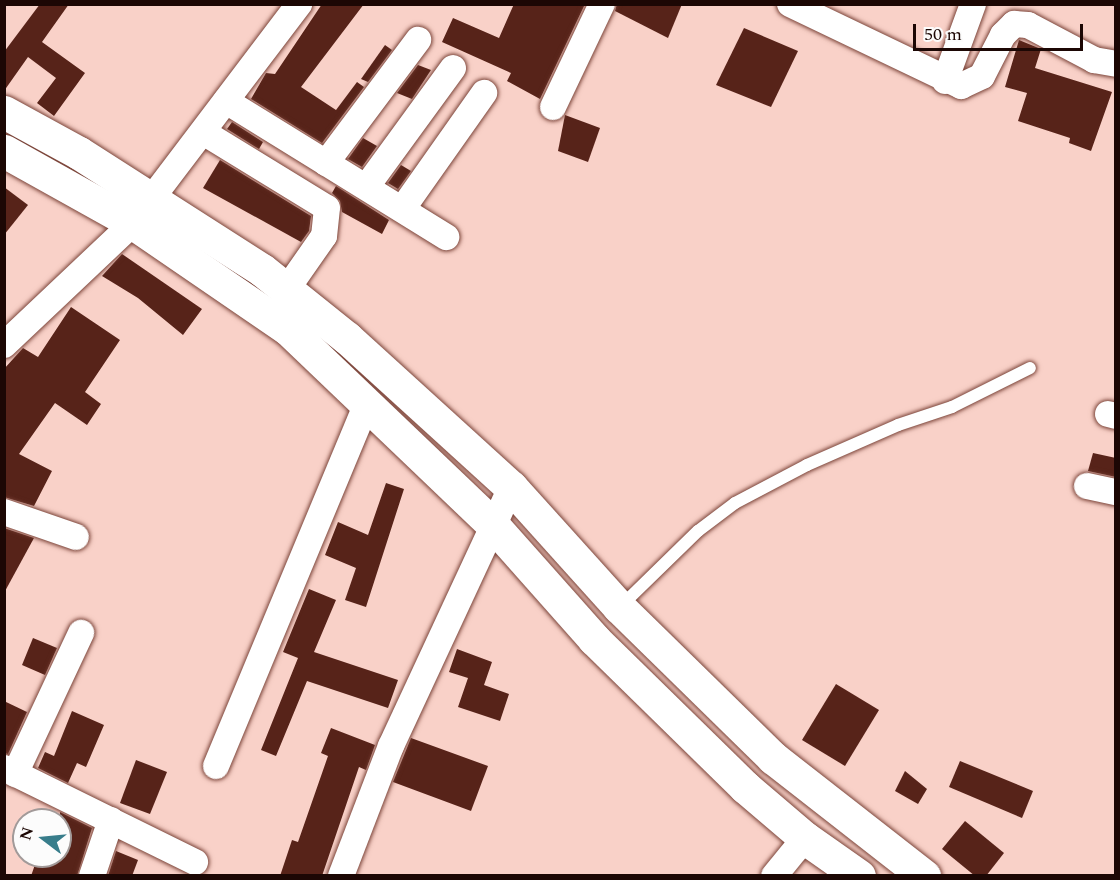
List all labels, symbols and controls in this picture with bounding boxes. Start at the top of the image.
scale bar [916,12,1086,50]
text: 50 m [924,21,962,48]
north arrow [12,808,72,868]
text: N [13,824,40,843]

